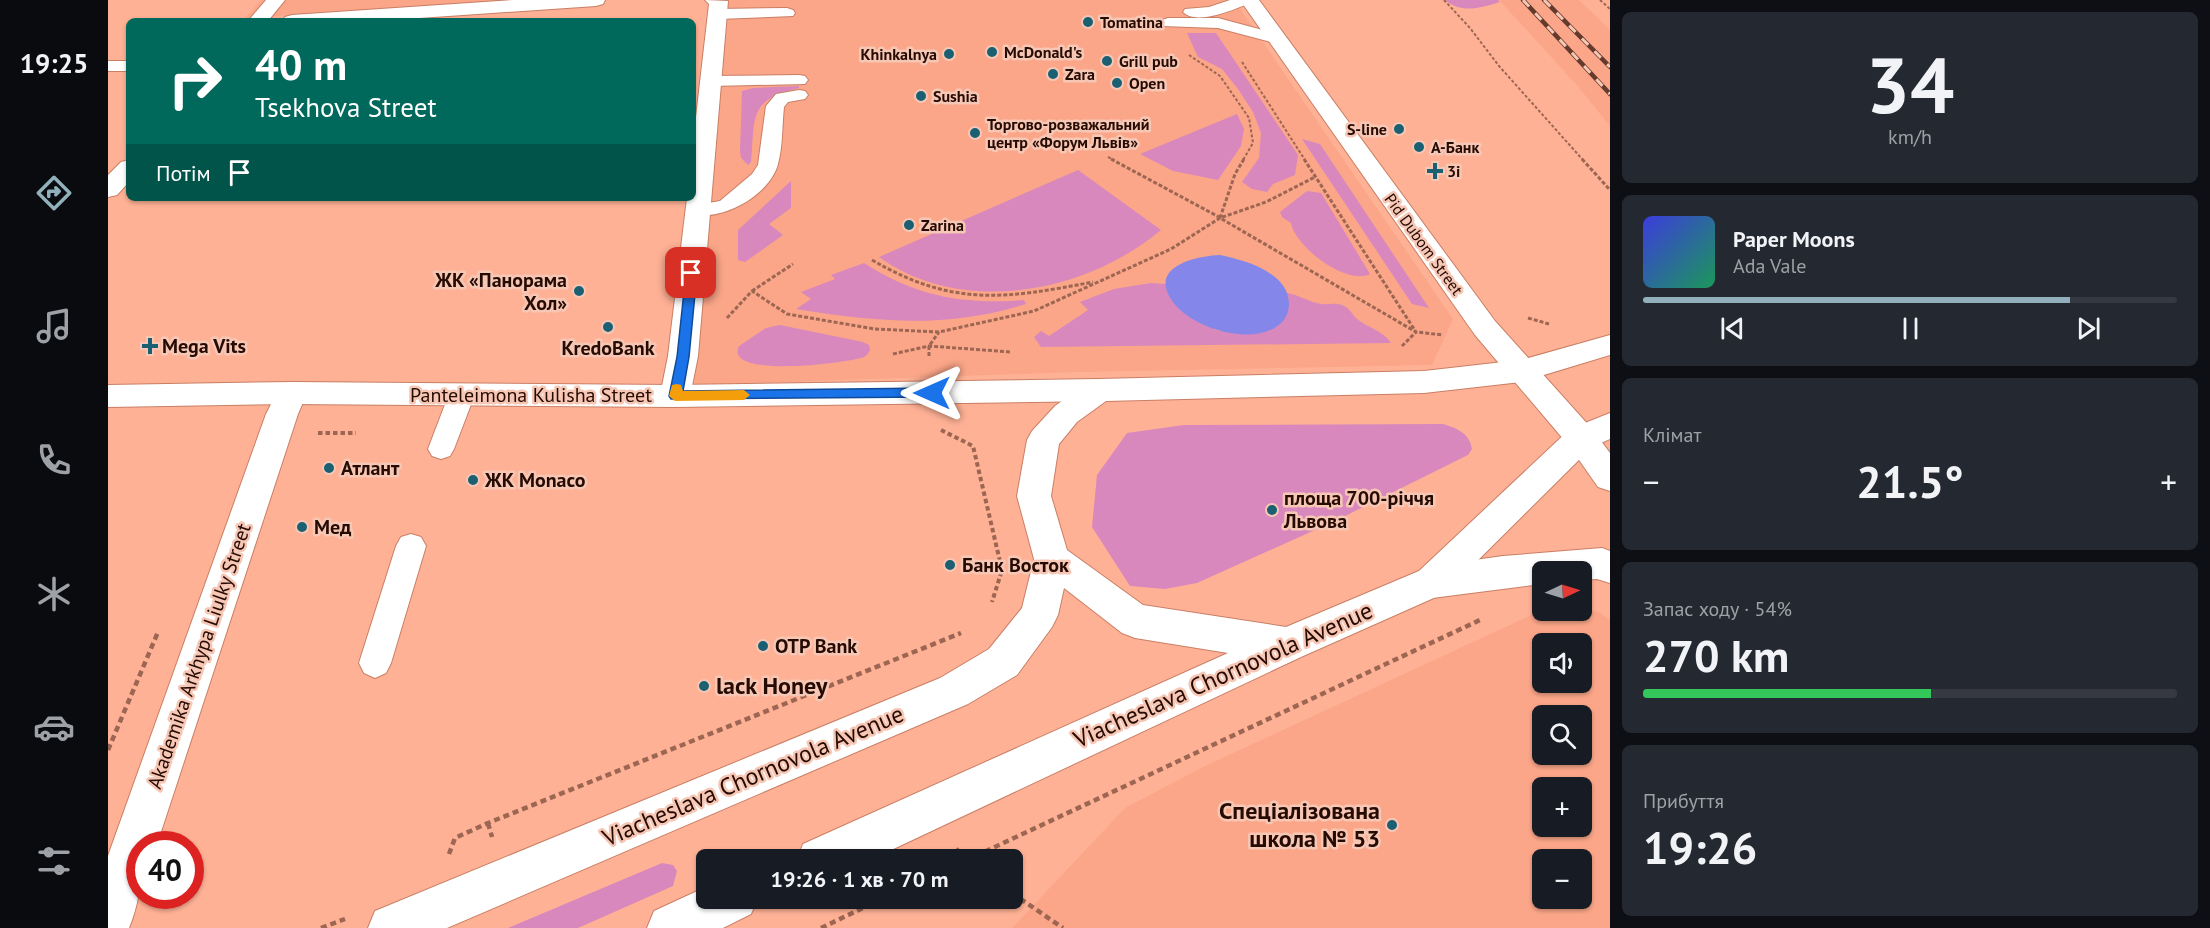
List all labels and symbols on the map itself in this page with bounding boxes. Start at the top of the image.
place label: Tomatina [1100,12,1163,32]
marker: Tomatina [1081,15,1095,29]
place label: McDonald's [1004,42,1083,62]
place label: Khinkalnya [861,44,937,64]
marker: McDonald's [985,45,999,59]
marker: Khinkalnya [942,47,956,61]
place label: Grill pub [1119,51,1178,71]
marker: Grill pub [1100,54,1114,68]
place label: Zara [1065,64,1095,84]
marker: Zara [1046,67,1060,81]
place label: Open [1129,73,1165,93]
marker: Open [1110,76,1124,90]
place label: Sushia [933,86,978,106]
marker: Sushia [914,89,928,103]
place label: Торгово-розважальний центр «Форум Львів» [987,114,1149,152]
place label: S-line [1347,119,1387,139]
marker: S-line [1392,122,1406,136]
marker: Торгово-розважальний центр «Форум Львів» [968,126,982,140]
place label: А-Банк [1431,137,1479,157]
marker: А-Банк [1412,140,1426,154]
place label: 3і [1447,161,1460,181]
marker: 3і [1428,164,1442,178]
street label: Pid Dubom Street [1380,189,1468,299]
place label: Zarina [921,215,964,235]
marker: Zarina [902,218,916,232]
pin [665,247,716,298]
place label: ЖК «Панорама Хол» [434,267,567,316]
marker: ЖК «Панорама Хол» [572,284,586,298]
marker: KredoBank [601,320,615,334]
place label: Mega Vits [162,333,246,359]
place label: KredoBank [561,335,655,361]
marker: Mega Vits [143,339,157,353]
position arrow [900,361,964,425]
street label: Panteleimona Kulisha Street [410,382,652,408]
place label: Атлант [341,455,400,481]
marker: Атлант [322,461,336,475]
place label: ЖК Monaco [484,467,586,493]
marker: ЖК Monaco [466,473,480,487]
place label: площа 700-річчя Львова [1283,485,1434,534]
marker: площа 700-річчя Львова [1265,503,1279,517]
place label: Мед [314,514,352,540]
street label: Akademika Arkhypa Liulky Street [141,520,257,792]
marker: Мед [295,520,309,534]
place label: Банк Восток [962,552,1069,578]
marker: Банк Восток [943,558,957,572]
north arrow [1532,561,1592,621]
street label: Viacheslava Chornovola Avenue [1067,594,1377,755]
place label: OTP Bank [775,633,857,659]
marker: OTP Bank [756,639,770,653]
place label: lack Honey [716,670,828,701]
marker: lack Honey [697,679,711,693]
street label: Viacheslava Chornovola Avenue [597,698,908,854]
place label: Спеціалізована школа № 53 [1219,795,1380,854]
marker: Спеціалізована школа № 53 [1385,818,1399,832]
speed limit sign: 40 [126,831,204,909]

